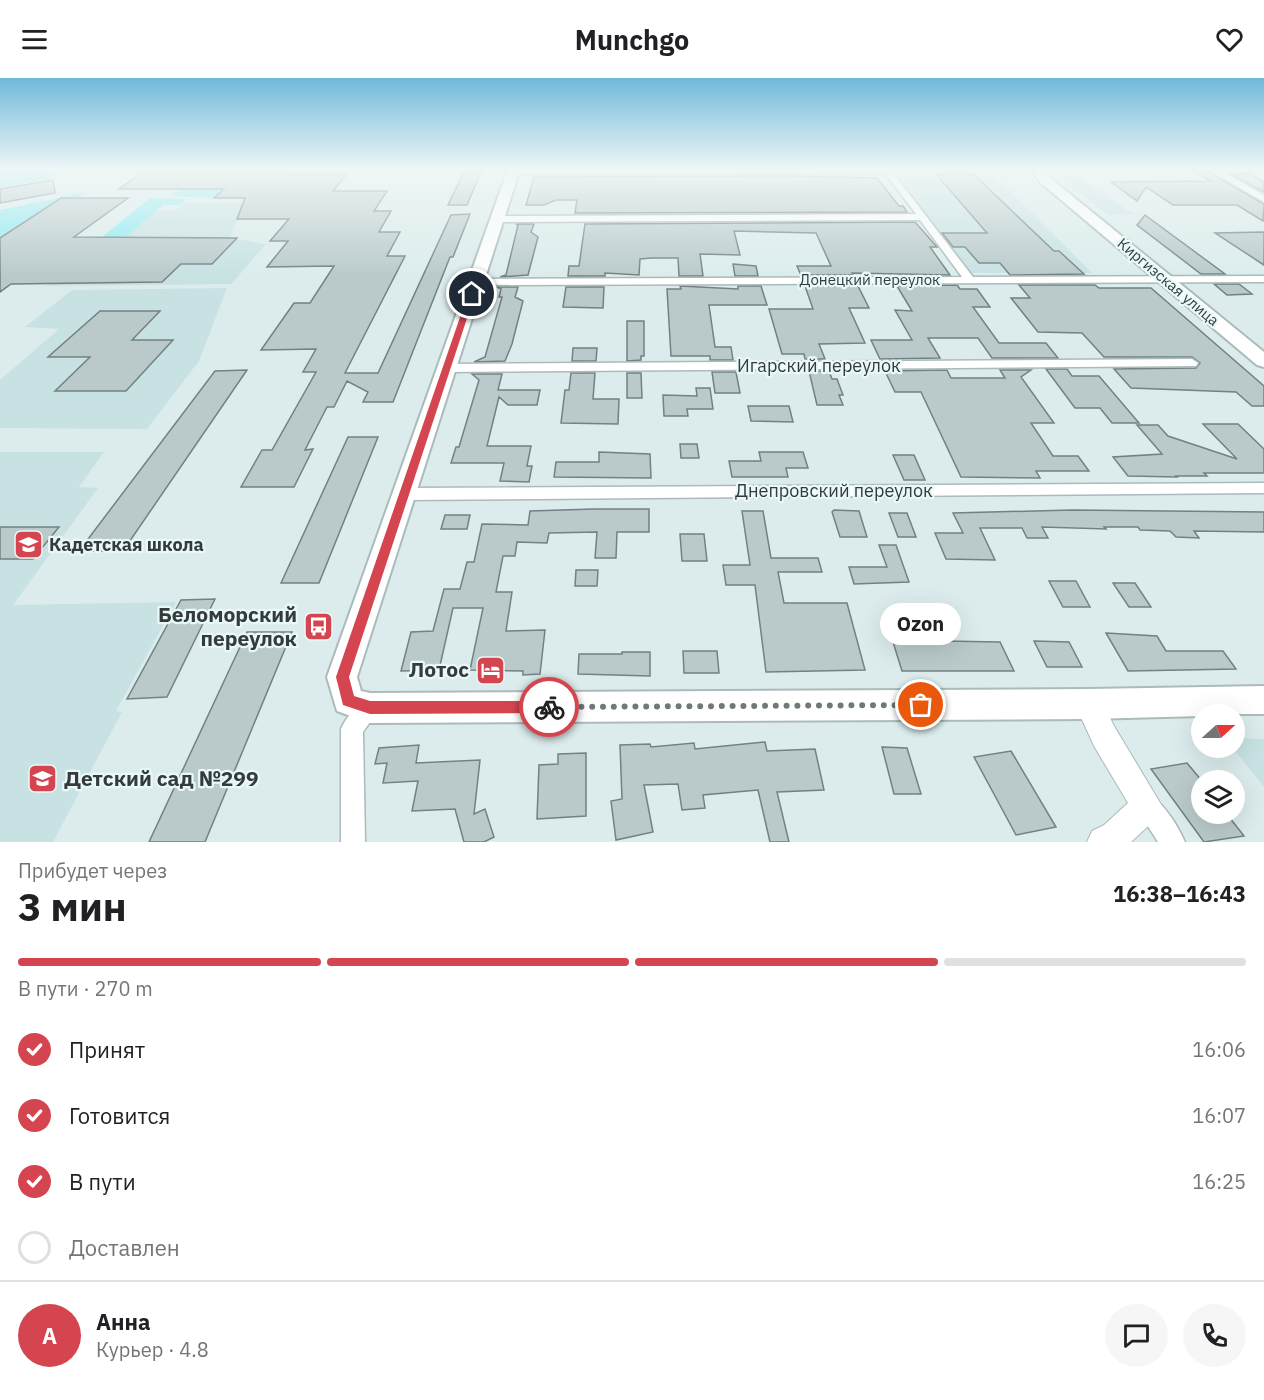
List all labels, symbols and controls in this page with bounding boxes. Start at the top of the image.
text: Munchgo [575,22,689,57]
icon: menu [18,23,51,56]
icon: heart [1213,23,1246,56]
street label: Киргизская улица [1114,234,1223,330]
pin [446,268,497,319]
street label: Донецкий переулок [800,270,940,289]
icon: home [455,277,488,310]
street label: Игарский переулок [737,354,901,377]
street label: Днепровский переулок [735,479,933,502]
school or university icon: Кадетская школа [12,529,44,561]
place label: Кадетская школа [49,533,204,556]
place label: Беломорский переулок [158,600,297,652]
callout: Ozon [880,603,962,645]
text: Ozon [897,610,944,637]
bus stop icon: Беломорский переулок [302,611,334,643]
hotel icon: Лотос [474,654,506,686]
place label: Лотос [409,655,469,683]
courier [519,677,579,737]
pin [895,679,946,730]
icon: bag [904,688,937,721]
icon: bike [533,691,566,724]
north arrow [1191,704,1245,758]
map controls [1191,704,1245,824]
school or university icon: Детский сад №299 [27,763,59,795]
place label: Детский сад №299 [64,764,259,792]
button: layers [1191,770,1245,824]
text: Прибудет через [18,857,167,884]
text: 16:38–16:43 [1113,879,1246,908]
text: 3 мин [18,881,127,932]
text: В пути · 270 m [18,975,153,1002]
icon: check [18,1033,51,1066]
text: Принят [69,1035,145,1064]
text: 16:06 [1192,1036,1246,1063]
icon: check [18,1099,51,1132]
text: Готовится [69,1101,170,1130]
text: 16:07 [1192,1102,1246,1129]
icon: check [18,1165,51,1198]
text: В пути [69,1167,136,1196]
text: 16:25 [1192,1168,1246,1195]
text: Доставлен [69,1233,180,1262]
button: chat [1105,1304,1168,1367]
button: phone [1183,1304,1246,1367]
text: Анна [96,1307,151,1336]
text: А [42,1321,57,1350]
text: Курьер · 4.8 [96,1336,209,1363]

